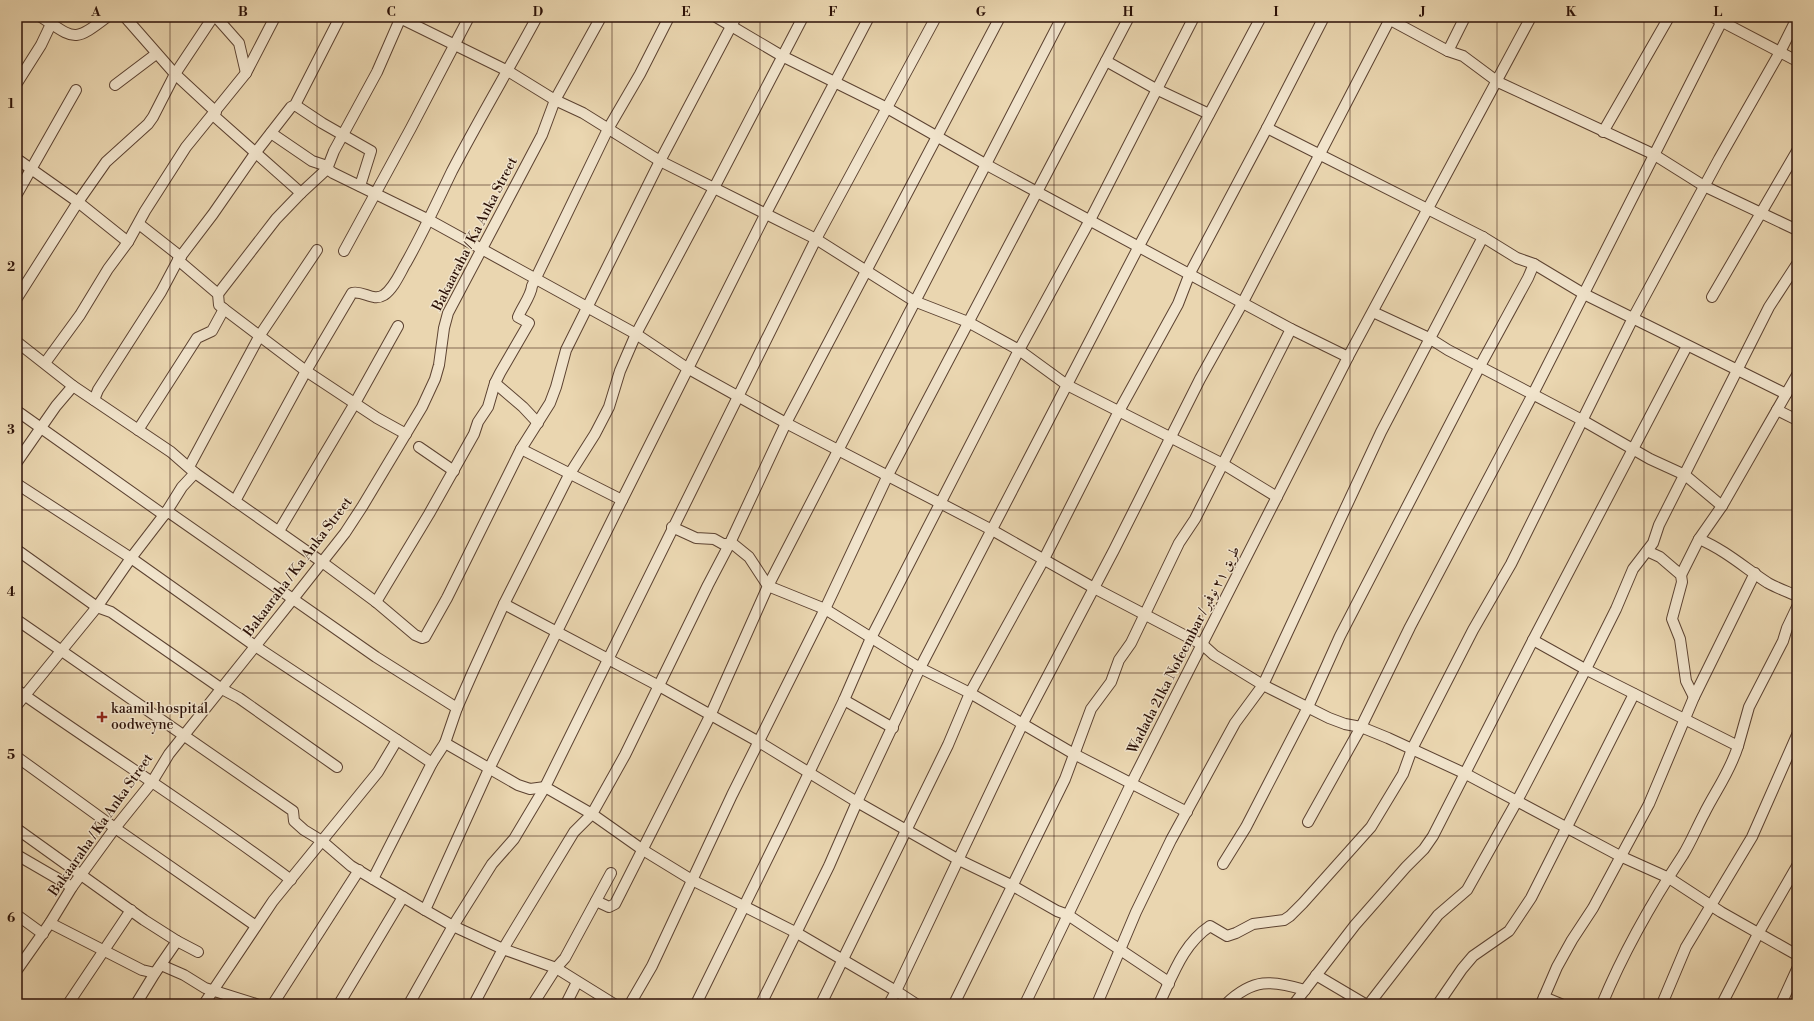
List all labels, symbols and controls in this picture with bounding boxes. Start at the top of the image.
text: A [90,4,101,20]
text: B [238,4,248,20]
text: C [386,4,396,20]
text: D [533,4,543,20]
text: E [681,4,691,20]
text: F [828,4,838,20]
text: G [976,4,987,20]
text: H [1123,4,1134,20]
text: I [1273,4,1279,20]
text: J [1418,4,1426,20]
text: K [1566,4,1577,20]
text: L [1714,4,1723,20]
text: 1 [8,96,15,112]
street label: Bakaaraha / Ka Anka Street [428,154,522,315]
text: 2 [7,259,15,275]
text: 3 [7,422,15,438]
street label: Bakaaraha / Ka Anka Street [239,494,356,641]
street label: Wadada 21ka Nofeembar / طريق ٢١ نوفمبر [1123,543,1244,758]
text: 4 [7,584,16,600]
place label: kaamil hospital oodweyne [111,700,208,734]
marker: kaamil hospital oodweyne [96,711,108,723]
text: 5 [7,747,15,763]
street label: Bakaaraha / Ka Anka Street [44,750,157,901]
text: 6 [7,910,15,926]

